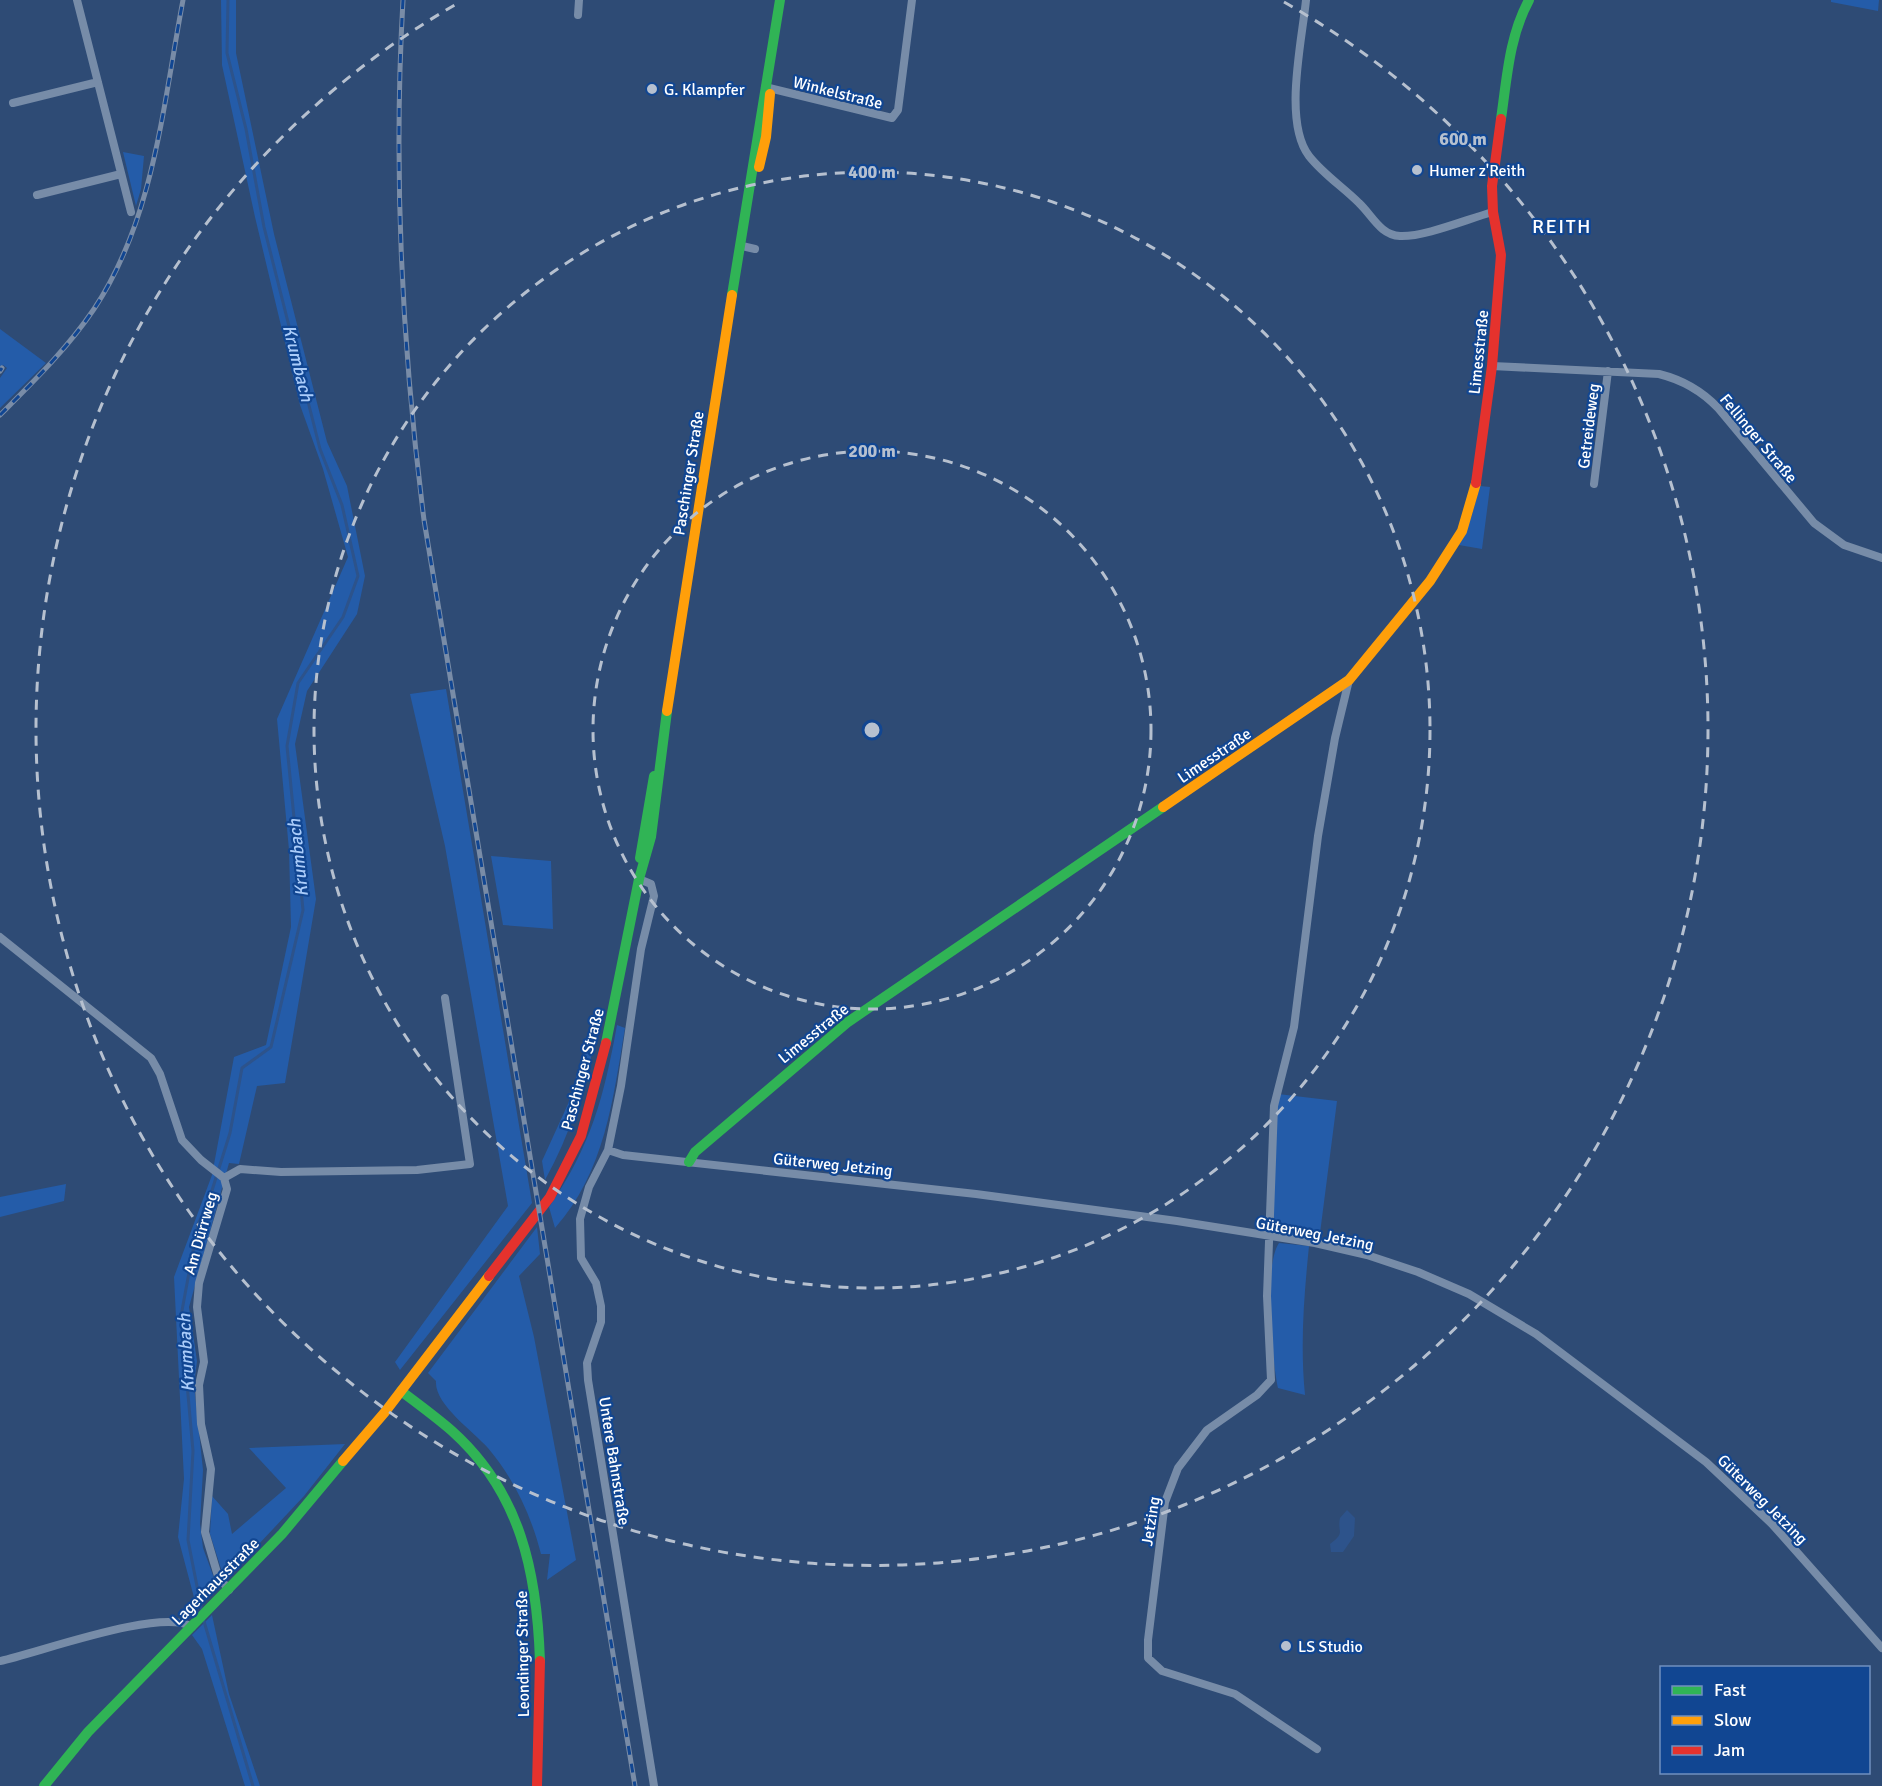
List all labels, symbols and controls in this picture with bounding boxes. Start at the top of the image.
street label: Winkelstraße [791,72,885,114]
place label: G. Klampfer [664,80,745,100]
marker: G. Klampfer [645,82,659,96]
text: 600 m [1439,128,1487,150]
text: 400 m [848,161,896,183]
place label: Humer z'Reith [1429,161,1525,181]
marker: Humer z'Reith [1410,163,1424,177]
district label: REITH [1532,214,1592,239]
street label: Limesstraße [1465,309,1493,395]
water label: Krumbach [278,322,318,405]
street label: Getreideweg [1574,382,1604,470]
street label: Fellinger Straße [1715,390,1801,487]
street label: Paschinger Straße [669,410,709,537]
text: 200 m [848,440,896,462]
centre of rings [862,720,882,740]
street label: Limesstraße [1174,724,1255,788]
water label: Krumbach [283,817,313,898]
street label: Limesstraße [774,999,853,1068]
street label: Paschinger Straße [557,1006,609,1132]
street label: Güterweg Jetzing [772,1149,893,1181]
street label: Am Dürrweg [180,1190,222,1277]
street label: Güterweg Jetzing [1254,1213,1375,1255]
water label: Krumbach [173,1312,199,1393]
street label: Untere Bahnstraße [594,1396,634,1527]
street label: Güterweg Jetzing [1713,1450,1812,1549]
street label: Jetzing [1137,1495,1165,1547]
street label: Lagerhausstraße [168,1534,264,1630]
street label: Leondinger Straße [512,1590,534,1718]
place label: LS Studio [1298,1637,1363,1657]
marker: LS Studio [1279,1639,1293,1653]
legend [1660,1666,1870,1774]
text: Fast [1714,1679,1746,1701]
text: Slow [1714,1709,1751,1731]
text: Jam [1714,1739,1745,1761]

